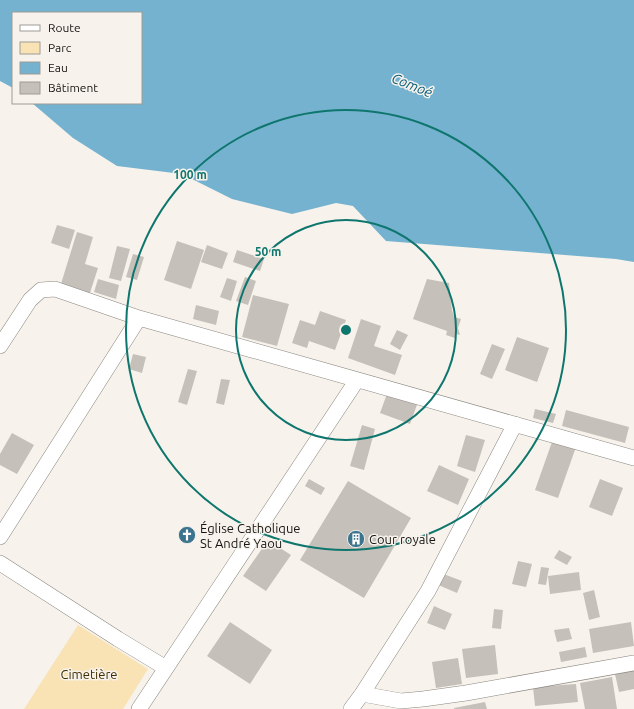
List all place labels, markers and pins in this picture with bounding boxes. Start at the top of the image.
centre of rings [339,323,353,337]
place label: Église Catholique St André Yaou [200,520,301,550]
church icon: Église Catholique St André Yaou [177,525,197,545]
building icon: Cour royale [346,529,366,549]
place label: Cour royale [369,532,436,546]

